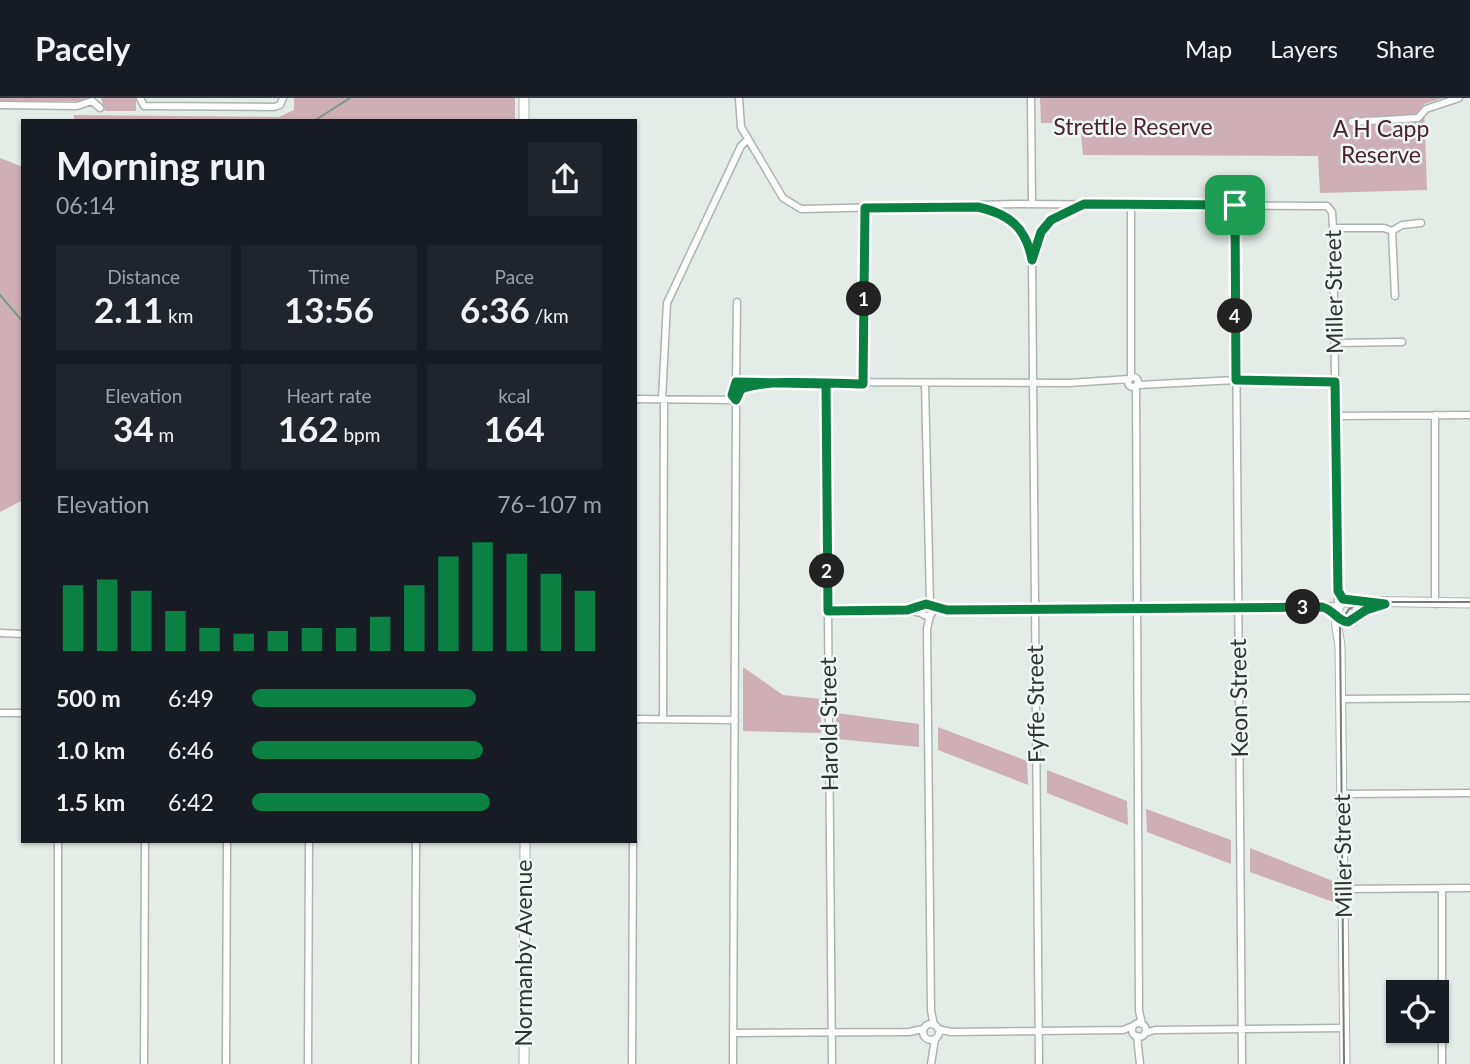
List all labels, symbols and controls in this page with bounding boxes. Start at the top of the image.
text: Pacely [35,28,131,68]
text: Map [1185,34,1232,63]
text: Layers [1270,34,1338,63]
text: Share [1376,34,1435,63]
park label: Strettle Reserve [1053,112,1213,140]
park label: A H Capp Reserve [1333,114,1429,168]
text: Morning run [56,142,266,188]
button: share [528,142,602,216]
pin [1205,175,1265,235]
icon: arrive [1216,186,1254,224]
text: 06:14 [56,191,115,219]
street label: Miller Street [1318,229,1348,354]
text: Distance [107,265,180,288]
text: Time [308,265,350,288]
text: Pace [495,265,534,288]
pin: 1 [846,282,882,316]
text: 1 [858,287,869,310]
text: 2.11 [94,288,163,330]
text: 13:56 [284,288,374,330]
text: 6:36 [460,288,530,330]
pin: 4 [1218,298,1252,333]
text: km [163,304,193,327]
text: /km [530,304,569,327]
text: 4 [1229,304,1240,327]
text: Elevation [105,384,182,407]
text: Heart rate [286,384,372,407]
text: kcal [498,384,530,407]
text: 34 [113,407,154,449]
text: 162 [278,407,339,449]
text: 164 [484,407,545,449]
text: m [154,423,174,446]
text: bpm [339,423,380,446]
text: Elevation [56,490,149,518]
text: 76–107 m [497,490,602,518]
pin: 2 [810,554,844,588]
text: 2 [821,559,832,582]
pin: 3 [1286,589,1320,624]
text: 3 [1297,595,1308,618]
street label: Keon Street [1223,638,1253,758]
street label: Fyffe Street [1020,644,1050,763]
street label: Harold Street [813,656,843,791]
text: 500 m [56,684,121,712]
text: 6:49 [168,684,214,712]
text: 1.0 km [56,736,125,764]
text: 6:46 [168,736,214,764]
text: 1.5 km [56,788,125,816]
text: 6:42 [168,788,214,816]
street label: Miller Street [1327,793,1357,918]
street label: Normanby Avenue [509,860,537,1046]
map controls [1386,980,1449,1043]
button: locate [1386,980,1449,1043]

